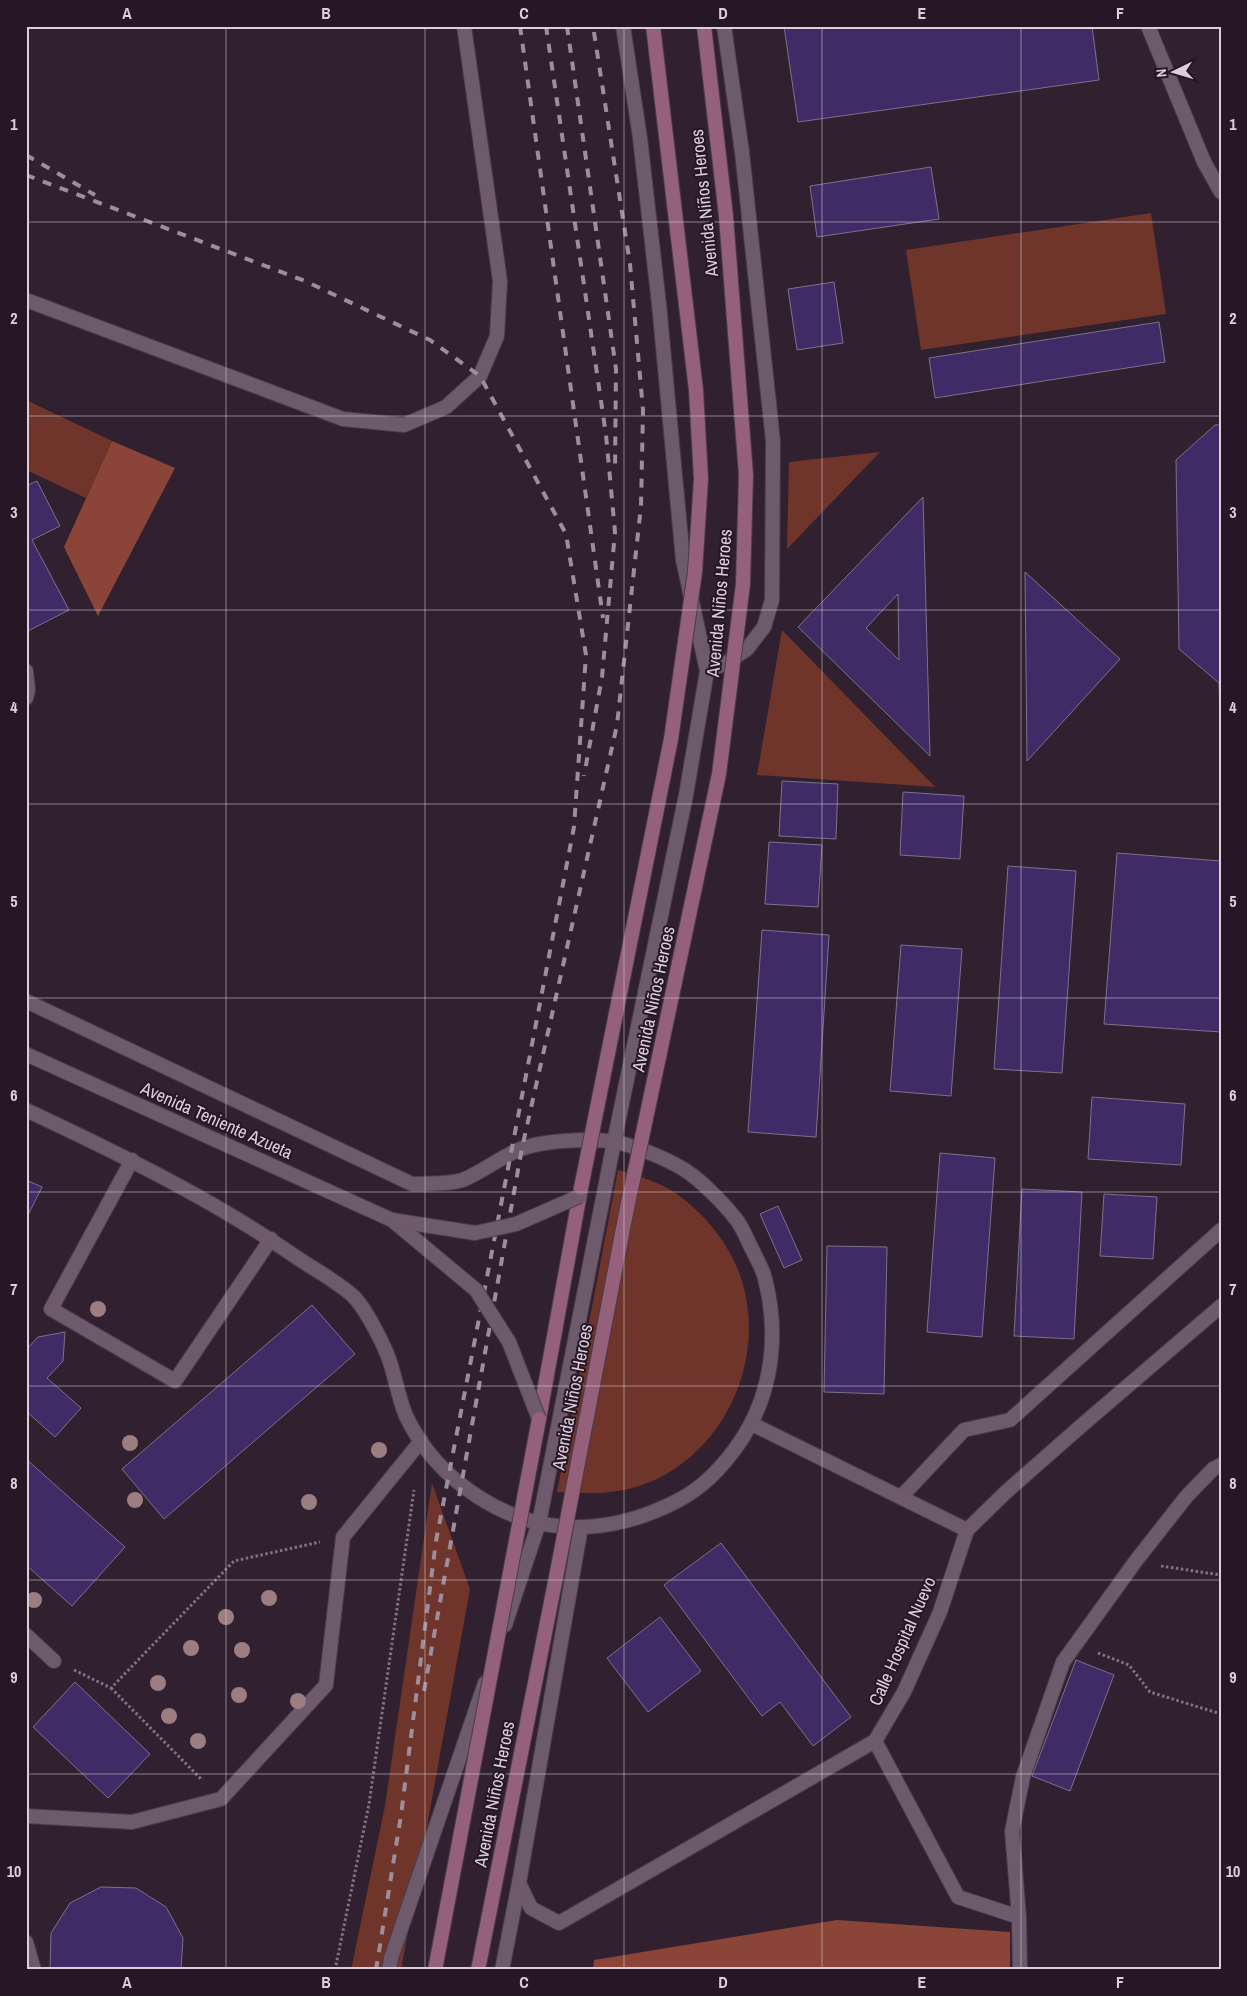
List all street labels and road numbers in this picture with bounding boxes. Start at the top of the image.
street label: Avenida Niños Heroes [684,128,724,279]
street label: Avenida Niños Heroes [700,528,738,679]
street label: Avenida Niños Heroes [625,924,681,1075]
street label: Avenida Teniente Azueta [136,1075,297,1165]
street label: Avenida Niños Heroes [545,1322,598,1473]
street label: Calle Hospital Nuevo [862,1573,942,1709]
street label: Avenida Niños Heroes [467,1719,520,1870]

